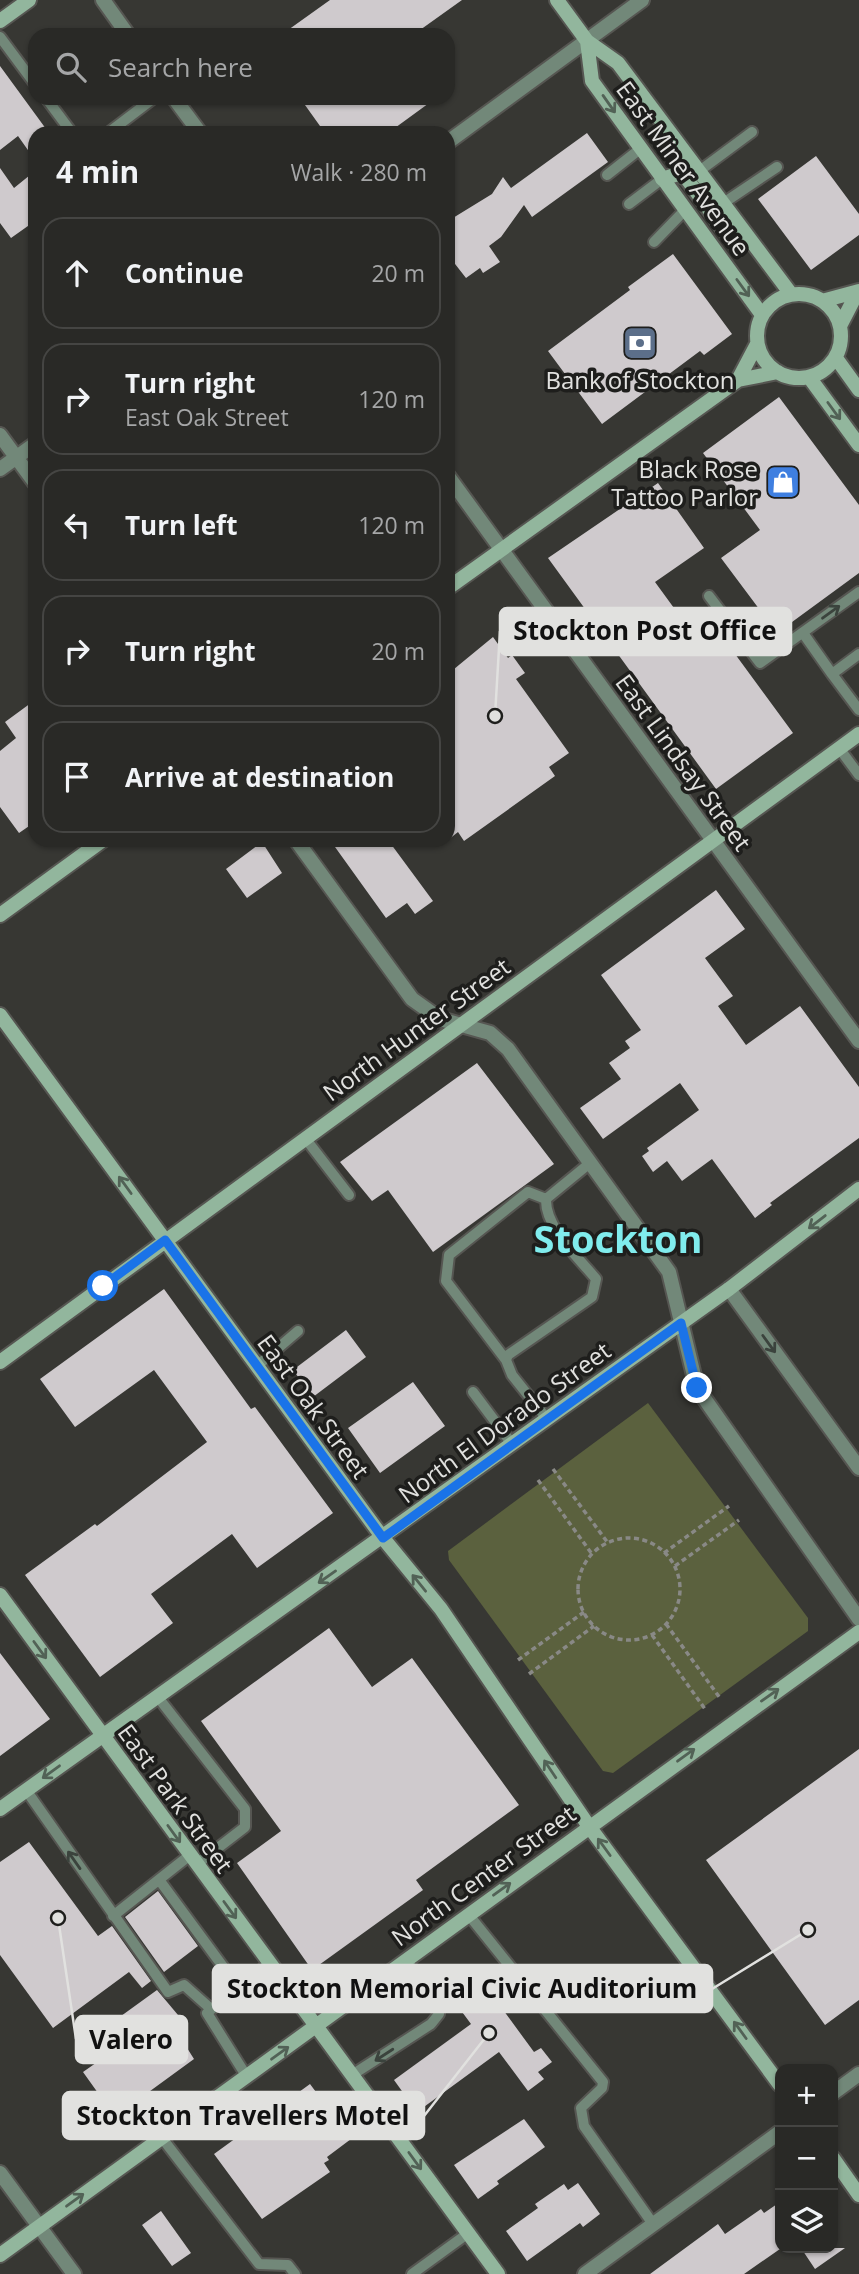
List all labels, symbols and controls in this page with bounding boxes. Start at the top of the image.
search box [28,28,455,105]
icon: search [52,48,90,86]
text: Search here [108,49,253,85]
street label: East Miner Avenue [609,74,759,262]
one-way arrow [601,94,616,113]
text: 4 min [56,151,139,192]
text: Walk · 280 m [290,156,427,188]
icon: ahead [58,254,96,292]
text: Continue [125,255,244,291]
text: 20 m [371,257,425,289]
one-way arrow [735,278,750,296]
bank icon: Bank of Stockton [621,324,659,362]
place label: Bank of Stockton [545,363,735,396]
text: Turn right [125,365,256,401]
icon: right [58,380,96,418]
text: 120 m [358,383,425,415]
text: East Oak Street [125,401,289,433]
one-way arrow [827,401,841,420]
place label: Black Rose Tattoo Parlor [611,452,758,513]
shop icon: Black Rose Tattoo Parlor [764,463,802,501]
icon: left [58,506,96,544]
text: Turn left [125,507,237,543]
text: 120 m [358,509,425,541]
one-way arrow [821,605,840,619]
callout: Stockton Post Office [500,608,791,655]
text: Stockton Post Office [513,612,777,648]
icon: right [58,632,96,670]
text: Turn right [125,633,256,669]
text: 20 m [371,635,425,667]
street label: East Lindsay Street [609,667,759,857]
icon: arrive [58,758,96,796]
text: Arrive at destination [125,759,394,795]
street label: North Hunter Street [316,950,516,1108]
one-way arrow [118,1176,132,1195]
district label: Stockton [533,1212,703,1264]
one-way arrow [808,1214,827,1229]
route start [87,1270,118,1301]
street label: East Oak Street [250,1327,378,1485]
street label: North El Dorado Street [391,1334,617,1510]
one-way arrow [762,1334,776,1353]
route end [681,1372,712,1403]
one-way arrow [318,1570,337,1584]
one-way arrow [412,1574,427,1592]
one-way arrow [33,1640,47,1659]
one-way arrow [760,1688,779,1702]
street label: East Park Street [111,1717,241,1879]
one-way arrow [676,1748,695,1762]
one-way arrow [543,1760,557,1779]
one-way arrow [42,1765,61,1779]
street label: North Center Street [384,1797,582,1953]
one-way arrow [167,1824,181,1843]
one-way arrow [597,1838,612,1857]
one-way arrow [67,1851,81,1870]
one-way arrow [492,1882,511,1896]
one-way arrow [223,1900,238,1919]
callout: Stockton Memorial Civic Auditorium [213,1965,712,2012]
text: Stockton Memorial Civic Auditorium [227,1970,697,2006]
callout: Valero [76,2016,187,2063]
text: Valero [89,2021,173,2057]
one-way arrow [732,2021,747,2040]
one-way arrow [270,2046,289,2061]
one-way arrow [374,2048,394,2062]
map controls [775,2064,838,2253]
button: + [775,2064,838,2127]
callout: Stockton Travellers Motel [63,2092,424,2139]
text: Stockton Travellers Motel [76,2097,410,2133]
button: − [775,2127,838,2190]
one-way arrow [407,2151,422,2170]
button: layers [775,2190,838,2253]
one-way arrow [65,2193,84,2207]

